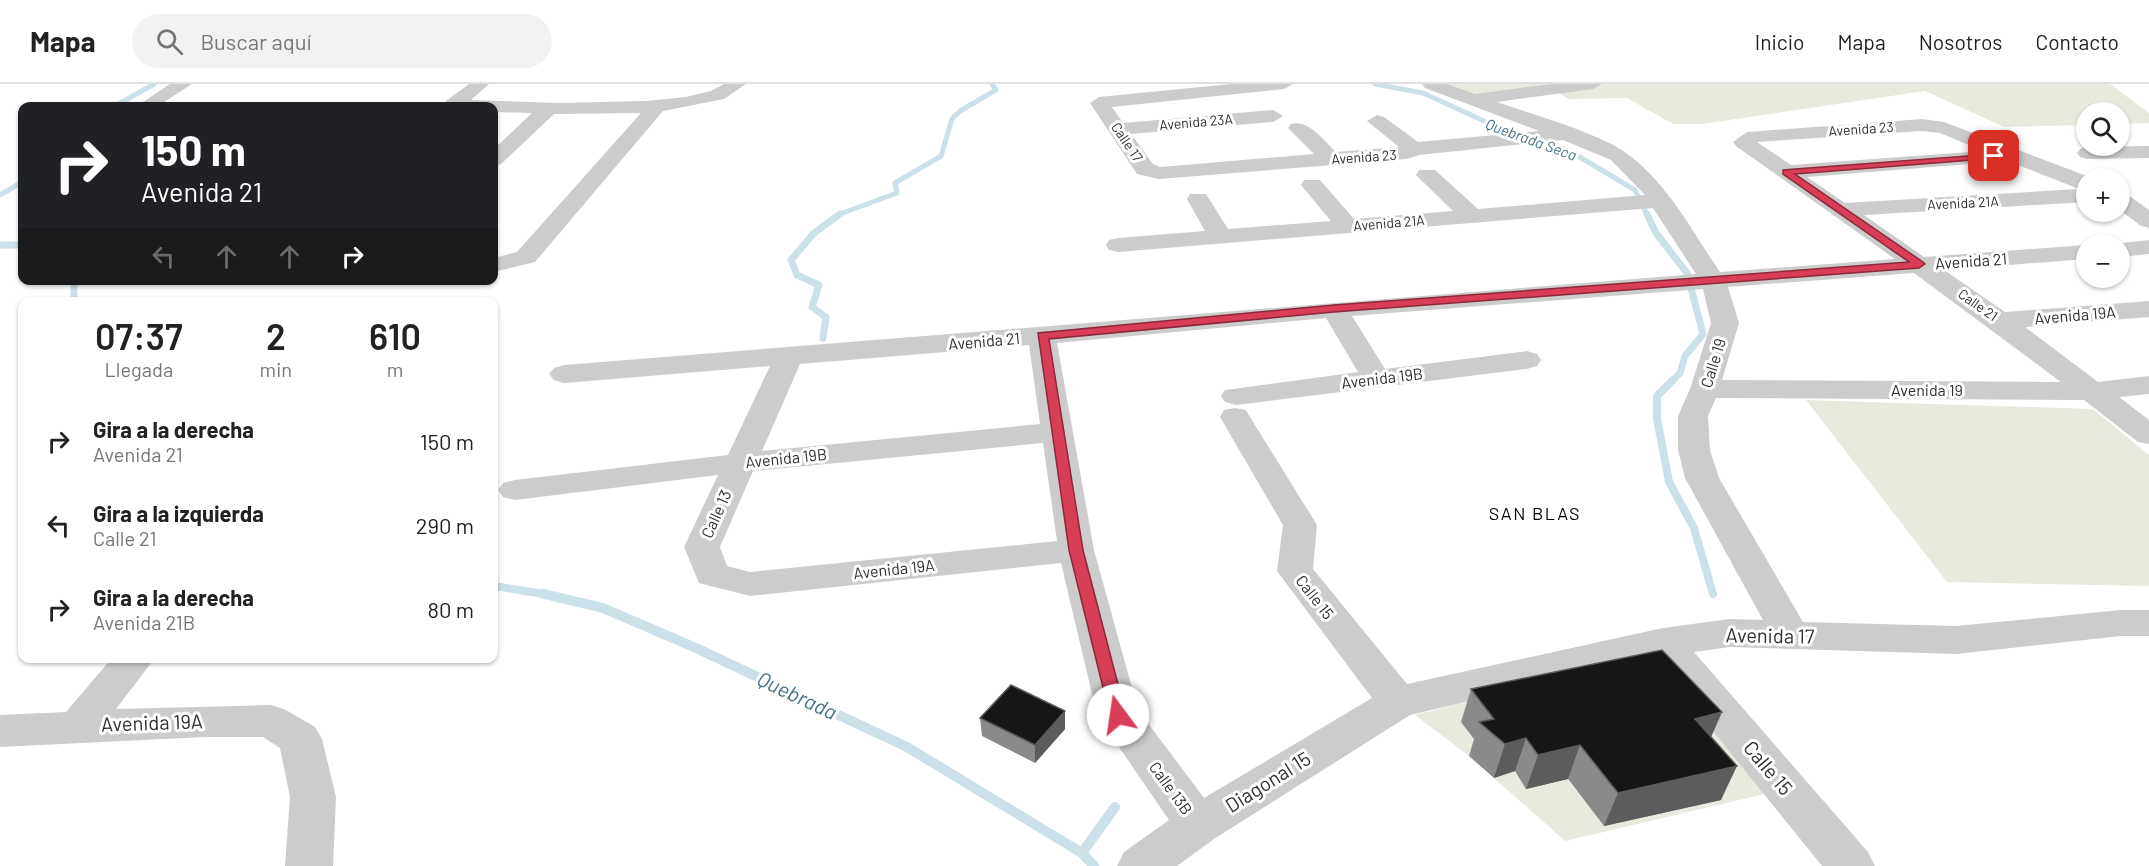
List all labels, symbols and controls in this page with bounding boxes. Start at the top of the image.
search box [132,14,552,68]
text: Mapa [30,24,96,58]
icon: search [153,25,186,58]
text: Buscar aquí [201,28,311,54]
text: Inicio [1755,29,1805,54]
text: Mapa [1838,29,1886,54]
text: Nosotros [1919,29,2002,54]
text: Contacto [2035,29,2119,54]
map controls [2076,102,2130,288]
button: search [2076,102,2130,156]
street label: Avenida 23A [1158,110,1234,133]
water label: Quebrada Seca [1483,114,1579,164]
street label: Avenida 23 [1828,118,1894,139]
street label: Calle 17 [1108,119,1147,165]
text: 150 m [141,124,246,174]
icon: right [42,126,120,204]
pin [1968,130,2019,181]
icon: arrive [1977,139,2010,172]
street label: Avenida 23 [1331,146,1397,167]
button: + [2076,168,2130,222]
text: Avenida 21 [141,175,262,207]
street label: Avenida 21A [1927,192,2000,213]
street label: Avenida 21A [1353,211,1426,234]
button: − [2076,234,2130,288]
icon: left [147,240,180,273]
icon: ahead [210,240,243,273]
icon: ahead [273,240,306,273]
icon: right [336,240,369,273]
street label: Avenida 21 [1934,249,2007,272]
street label: Calle 21 [1955,285,2001,324]
street label: Avenida 19A [2033,301,2117,328]
text: 07:37 [95,314,183,357]
text: 2 [266,314,286,357]
text: 610 [369,314,421,357]
street label: Avenida 21 [947,328,1021,353]
street label: Calle 19 [1696,336,1729,390]
text: Llegada [104,357,173,381]
text: min [260,357,292,381]
text: m [387,357,403,381]
street label: Avenida 19B [1340,363,1424,392]
street label: Avenida 19 [1891,380,1963,399]
text: Gira a la derecha [93,416,254,442]
icon: right [42,425,75,458]
text: 150 m [420,428,474,454]
text: Avenida 21 [93,442,183,466]
street label: Avenida 19B [744,444,828,471]
street label: Calle 13 [697,487,735,541]
text: Gira a la izquierda [93,500,264,526]
district label: SAN BLAS [1489,502,1581,524]
icon: left [42,509,75,542]
text: 290 m [416,512,474,538]
text: Calle 21 [93,526,157,550]
street label: Avenida 19A [852,555,936,582]
street label: Calle 15 [1292,571,1338,623]
text: Gira a la derecha [93,584,254,610]
icon: right [42,593,75,626]
text: 80 m [428,596,474,622]
text: Avenida 21B [93,610,195,634]
street label: Avenida 17 [1725,622,1815,648]
water label: Quebrada [754,665,841,724]
position arrow [1086,683,1150,747]
street label: Avenida 19A [101,708,203,736]
street label: Calle 15 [1739,735,1798,799]
street label: Diagonal 15 [1220,745,1315,817]
street label: Calle 13B [1146,758,1197,818]

